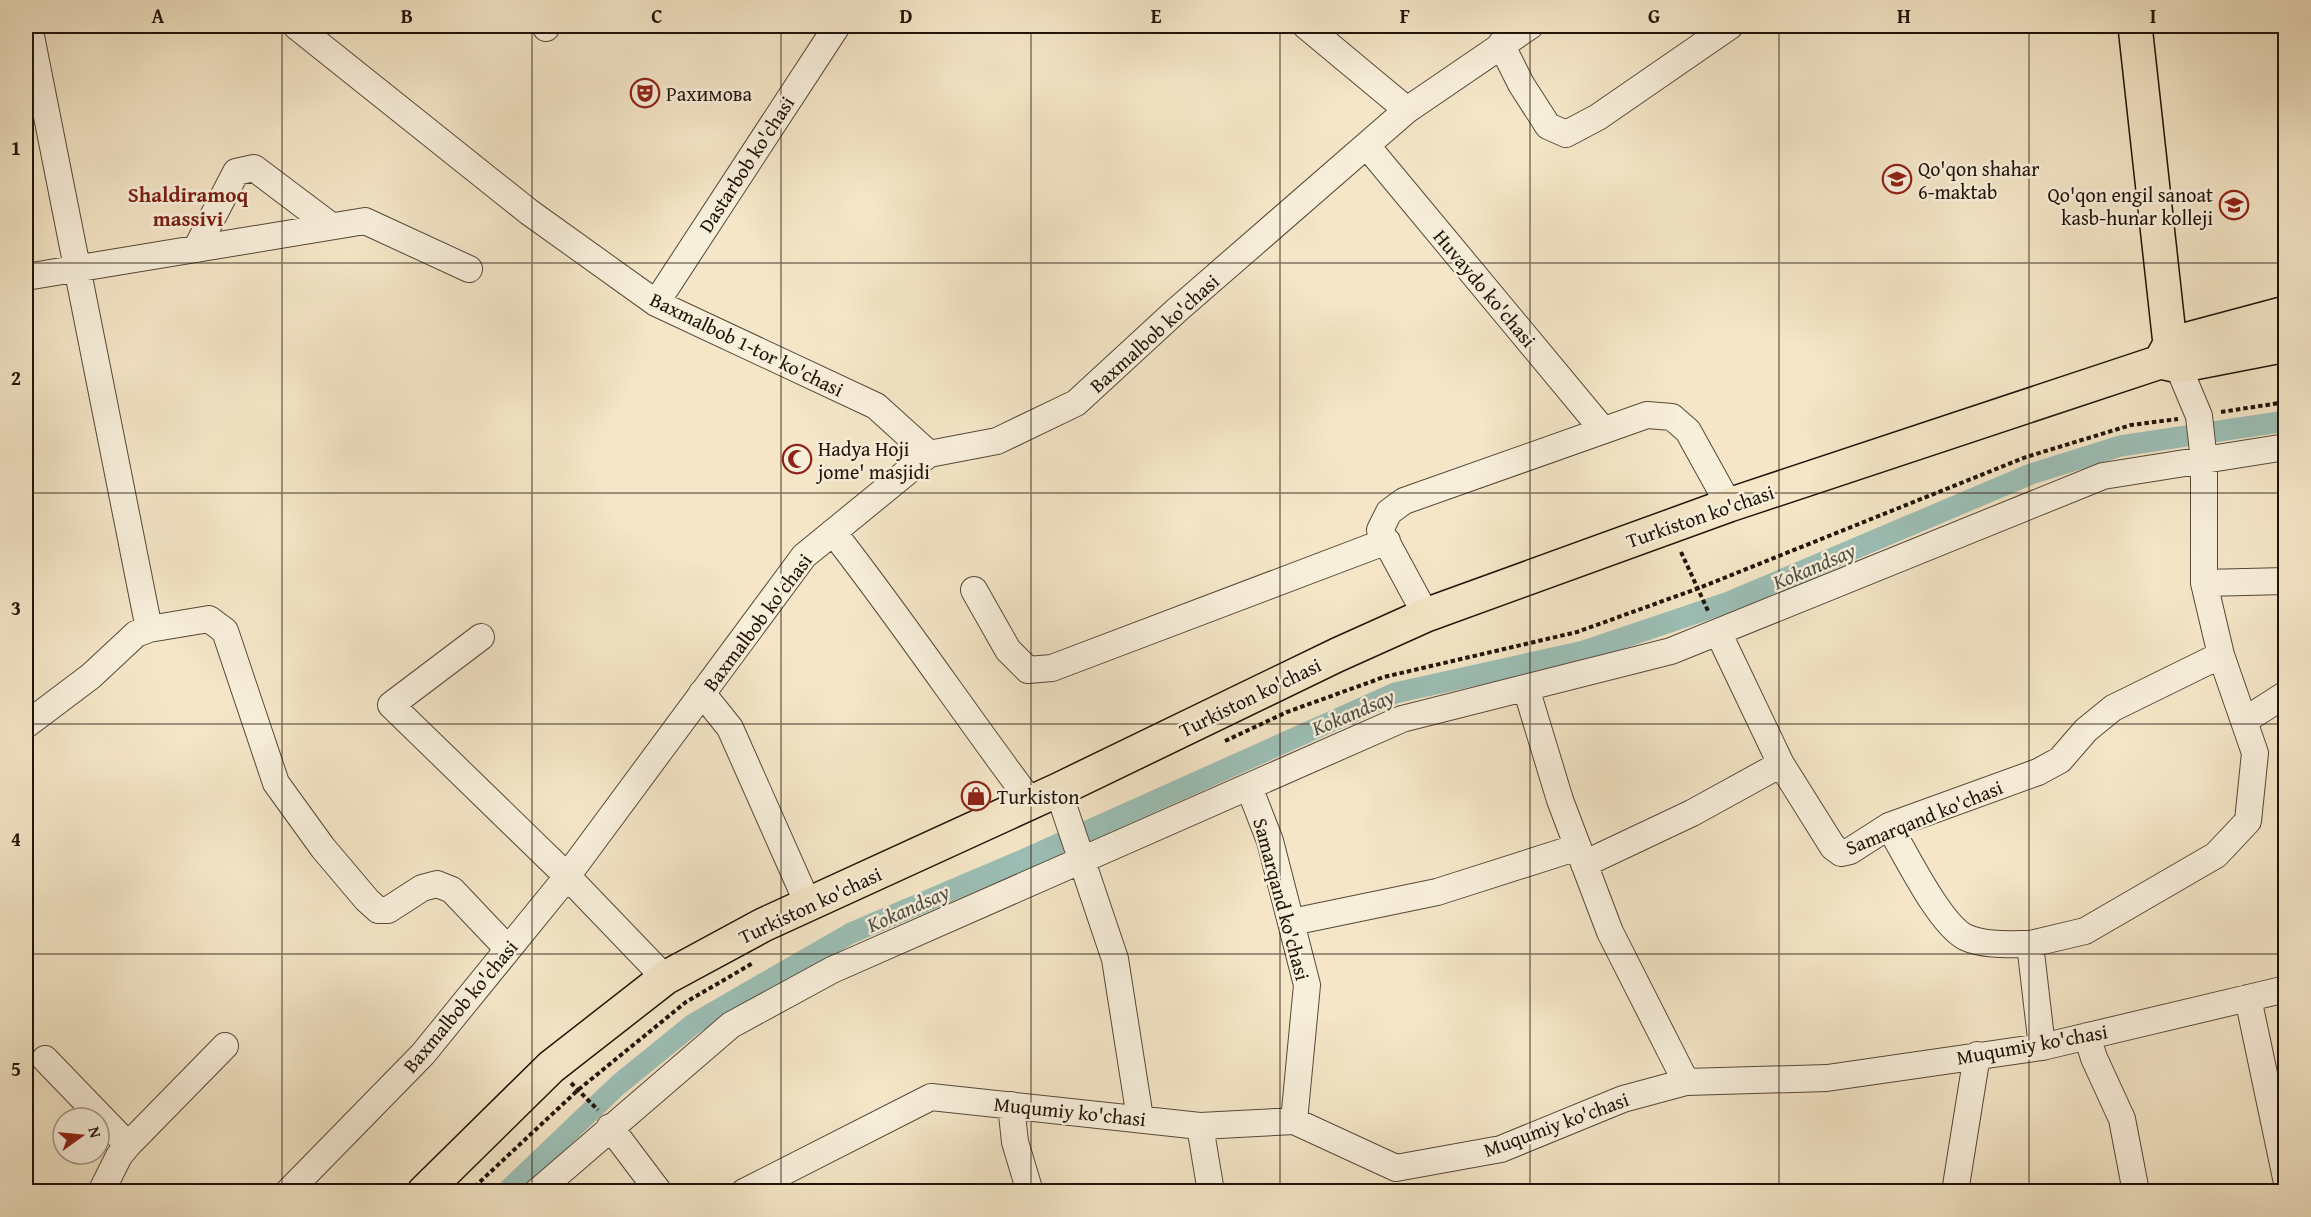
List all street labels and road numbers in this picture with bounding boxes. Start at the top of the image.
street label: Dastarbob ko'chasi [691,90,801,238]
street label: Huvaydo ko'chasi [1427,223,1543,354]
street label: Baxmalbob ko'chasi [1083,267,1226,399]
street label: Baxmalbob 1-tor ko'chasi [645,284,849,404]
street label: Turkiston ko'chasi [1622,477,1778,555]
street label: Baxmalbob ko'chasi [696,547,819,697]
street label: Turkiston ko'chasi [1174,650,1326,744]
street label: Samarqand ko'chasi [1841,772,2007,862]
street label: Samarqand ko'chasi [1246,815,1318,984]
street label: Turkiston ko'chasi [734,859,887,951]
street label: Baxmalbob ko'chasi [396,933,525,1079]
street label: Muqumiy ko'chasi [1954,1016,2110,1072]
street label: Muqumiy ko'chasi [1479,1084,1633,1164]
street label: Muqumiy ko'chasi [993,1089,1148,1133]

